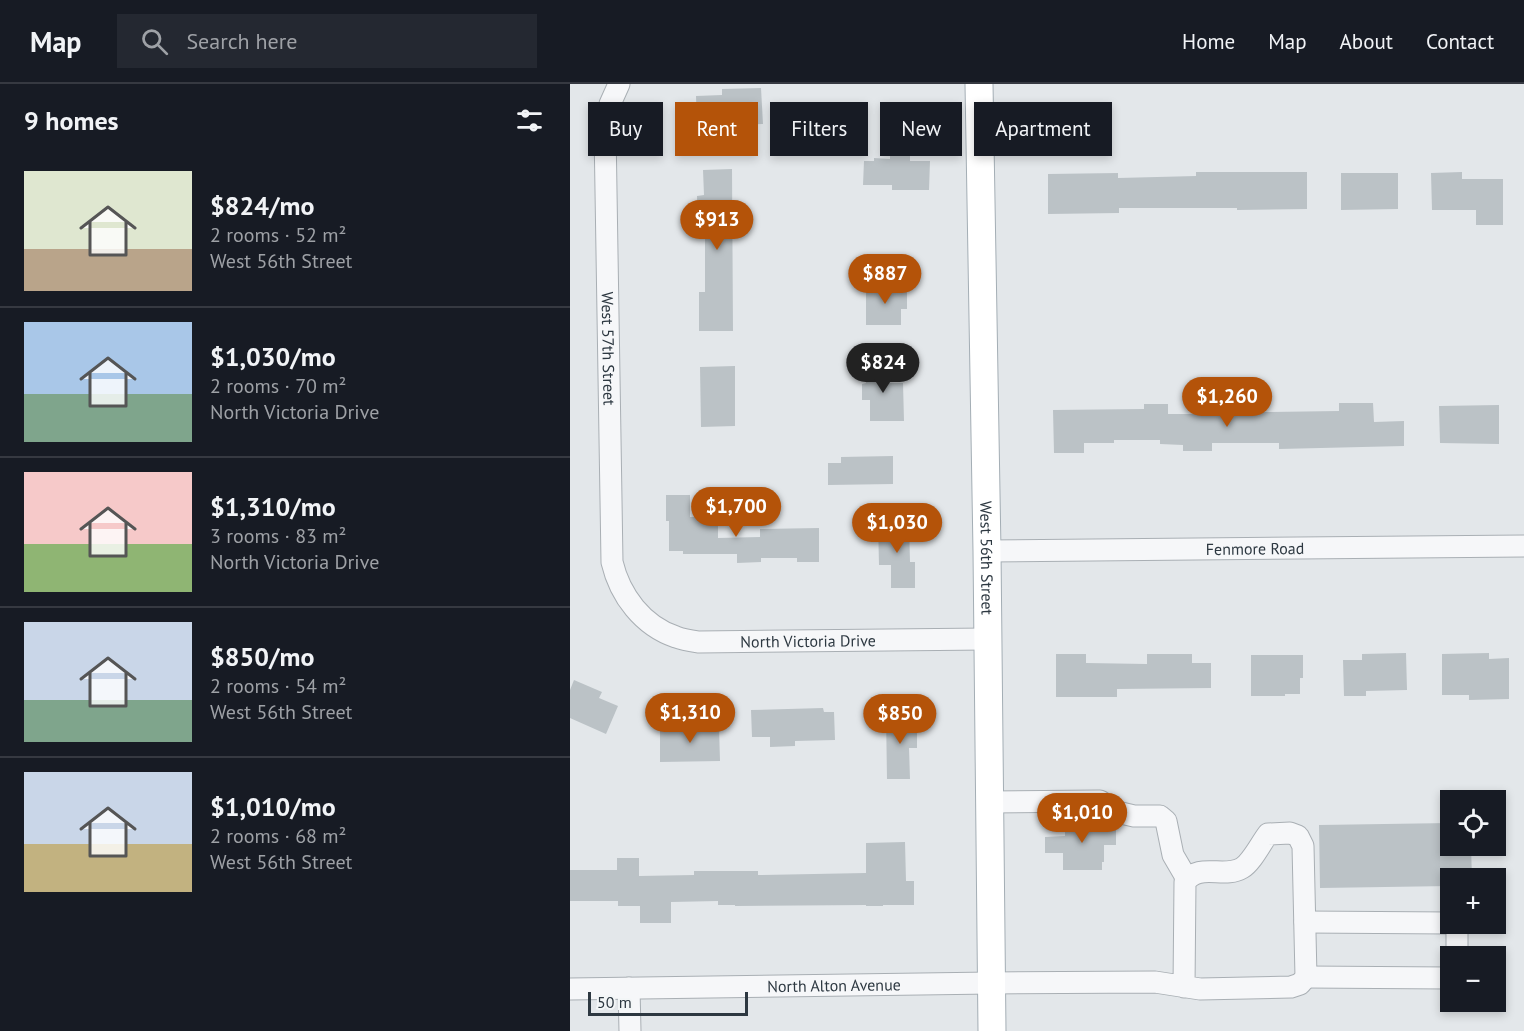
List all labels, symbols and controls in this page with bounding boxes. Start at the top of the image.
search box [117,14,537,68]
text: Map [30,23,81,60]
icon: search [138,25,171,58]
text: Search here [186,27,297,55]
text: Home [1182,28,1235,55]
text: Map [1268,28,1307,55]
text: About [1340,28,1393,55]
text: Contact [1426,28,1494,55]
chip: Buy [588,102,663,156]
chip: Rent [675,102,758,156]
chip: Filters [770,102,868,156]
chip: New [880,102,962,156]
chip: Apartment [974,102,1112,156]
text: 9 homes [24,104,119,137]
icon: filters [513,104,546,137]
text: $824/mo [210,189,314,222]
icon: home [72,195,144,267]
pin: $913 [681,200,753,251]
text: $913 [694,206,740,232]
text: 2 rooms · 52 m² [210,222,346,248]
text: West 56th Street [210,248,352,274]
pin: $887 [849,254,921,305]
text: $887 [862,260,908,286]
street label: West 57th Street [598,292,619,406]
text: $1,030/mo [210,340,336,373]
pin: $824 [847,343,919,394]
icon: home [72,346,144,418]
text: $824 [860,349,906,375]
text: 2 rooms · 70 m² [210,373,346,399]
pin: $1,260 [1178,377,1276,428]
text: $1,260 [1196,383,1258,409]
text: North Victoria Drive [210,399,379,425]
pin: $1,700 [687,487,785,538]
text: $1,310/mo [210,490,336,523]
text: $1,700 [705,493,767,519]
icon: home [72,496,144,568]
street label: West 56th Street [976,501,998,616]
pin: $1,030 [848,503,946,554]
text: $1,030 [866,509,928,535]
text: 3 rooms · 83 m² [210,523,346,549]
street label: Fenmore Road [1206,538,1304,559]
text: North Victoria Drive [210,549,379,575]
street label: North Victoria Drive [740,630,876,652]
text: $850/mo [210,640,314,673]
icon: home [72,646,144,718]
text: 2 rooms · 54 m² [210,673,346,699]
pin: $1,310 [641,693,739,744]
pin: $850 [864,694,936,745]
text: West 56th Street [210,699,352,725]
text: $1,310 [659,699,721,725]
text: $850 [877,700,923,726]
text: $1,010/mo [210,790,336,823]
map controls [1440,790,1506,1012]
button: locate [1440,790,1506,856]
pin: $1,010 [1033,793,1131,844]
icon: home [72,796,144,868]
text: $1,010 [1051,799,1113,825]
text: 2 rooms · 68 m² [210,823,346,849]
text: West 56th Street [210,849,352,875]
button: + [1440,868,1506,934]
button: − [1440,946,1506,1012]
street label: North Alton Avenue [767,974,901,996]
scale bar [588,989,748,1016]
text: 50 m [597,992,632,1012]

